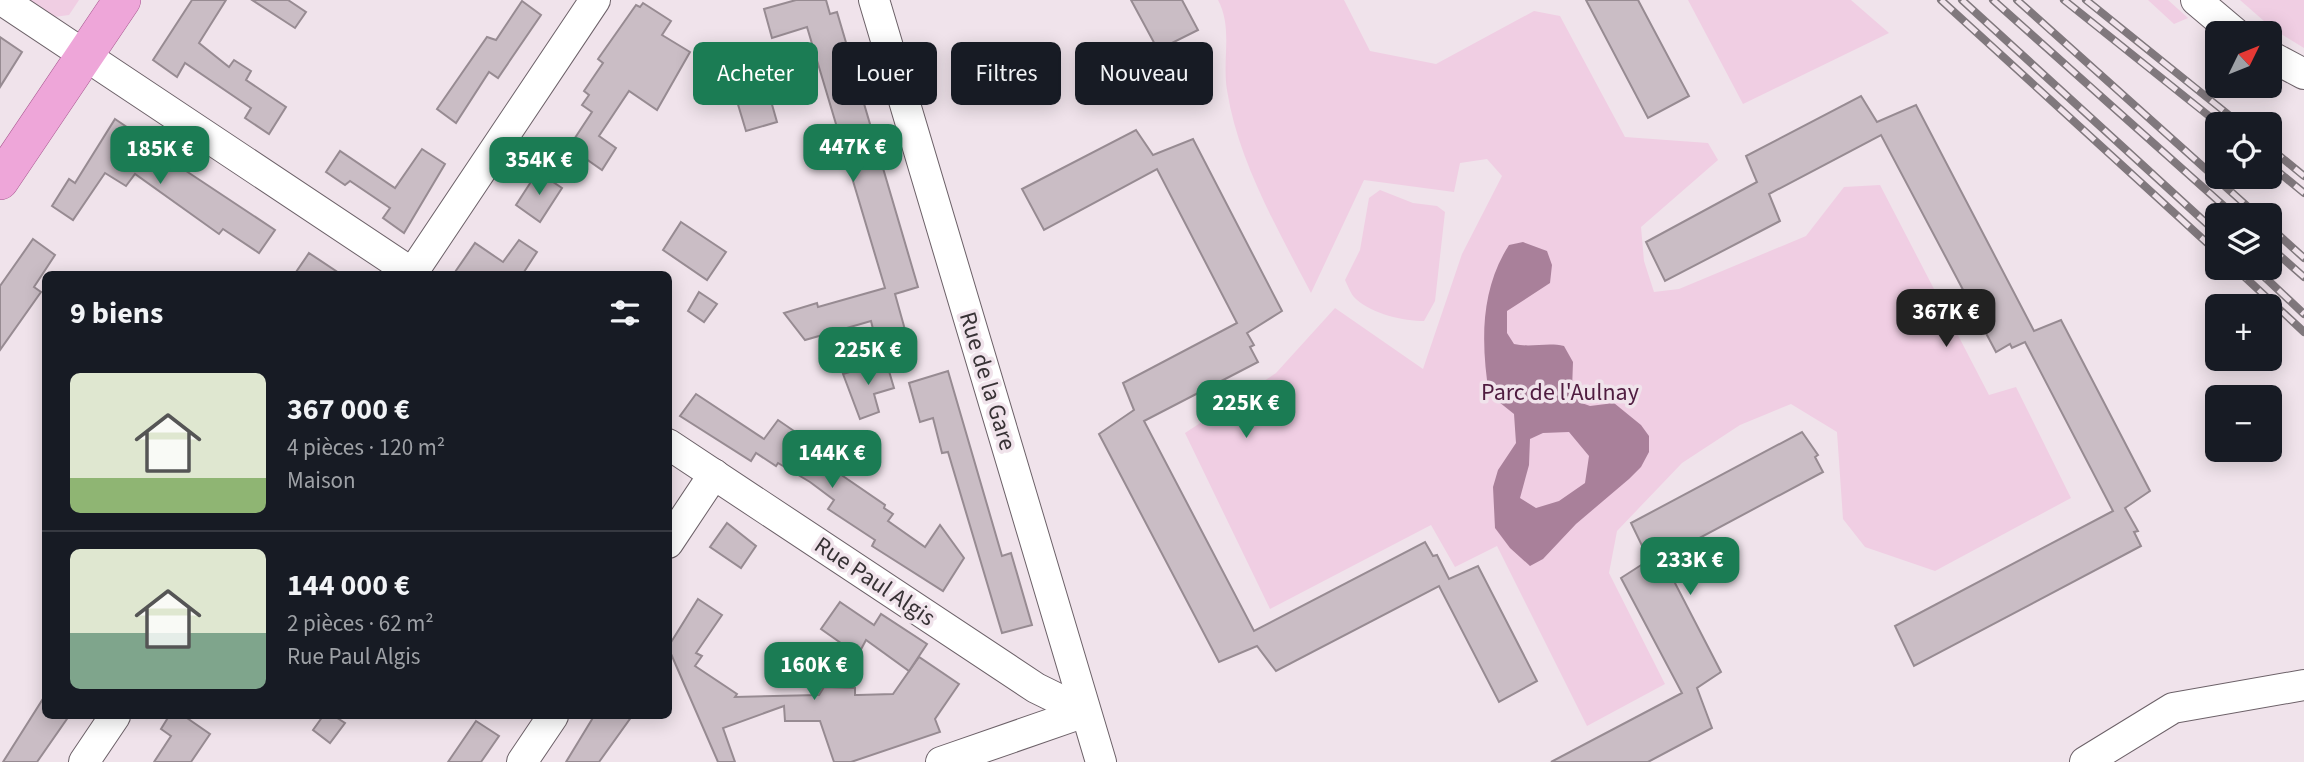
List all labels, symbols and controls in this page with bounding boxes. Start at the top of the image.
north arrow [2205,21,2282,98]
map controls [2205,21,2282,462]
chip: Acheter [693,42,818,105]
chip: Louer [832,42,937,105]
chip: Filtres [951,42,1061,105]
chip: Nouveau [1075,42,1213,105]
button: locate [2205,112,2282,189]
pin: 447K € [796,124,910,184]
pin: 185K € [103,127,217,186]
text: 447K € [819,130,887,163]
text: 185K € [126,132,194,165]
pin: 354K € [482,138,596,197]
text: 354K € [505,143,573,176]
button: layers [2205,203,2282,280]
pin: 367K € [1889,290,2003,349]
text: 9 biens [70,292,163,335]
icon: filters [606,294,644,332]
button: + [2205,294,2282,371]
text: 367K € [1912,295,1980,328]
street label: Rue de la Gare [950,307,1025,455]
pin: 225K € [811,328,925,387]
text: 225K € [834,333,902,366]
park label: Parc de l'Aulnay [1481,375,1639,410]
pin: 225K € [1189,380,1303,440]
button: − [2205,385,2282,462]
text: 225K € [1212,386,1280,419]
text: 367 000 € [287,388,410,431]
icon: home [126,401,210,485]
pin: 144K € [775,430,889,490]
text: 4 pièces · 120 m² [287,431,445,464]
text: 144K € [798,436,866,469]
text: Maison [287,464,356,497]
street label: Rue Paul Algis [807,528,942,635]
pin: 233K € [1633,538,1747,597]
text: 233K € [1656,543,1724,576]
text: 144 000 € [287,564,410,607]
icon: home [126,577,210,661]
text: 2 pièces · 62 m² [287,607,434,640]
text: Rue Paul Algis [287,640,420,673]
pin: 160K € [757,642,871,702]
text: 160K € [780,648,848,681]

